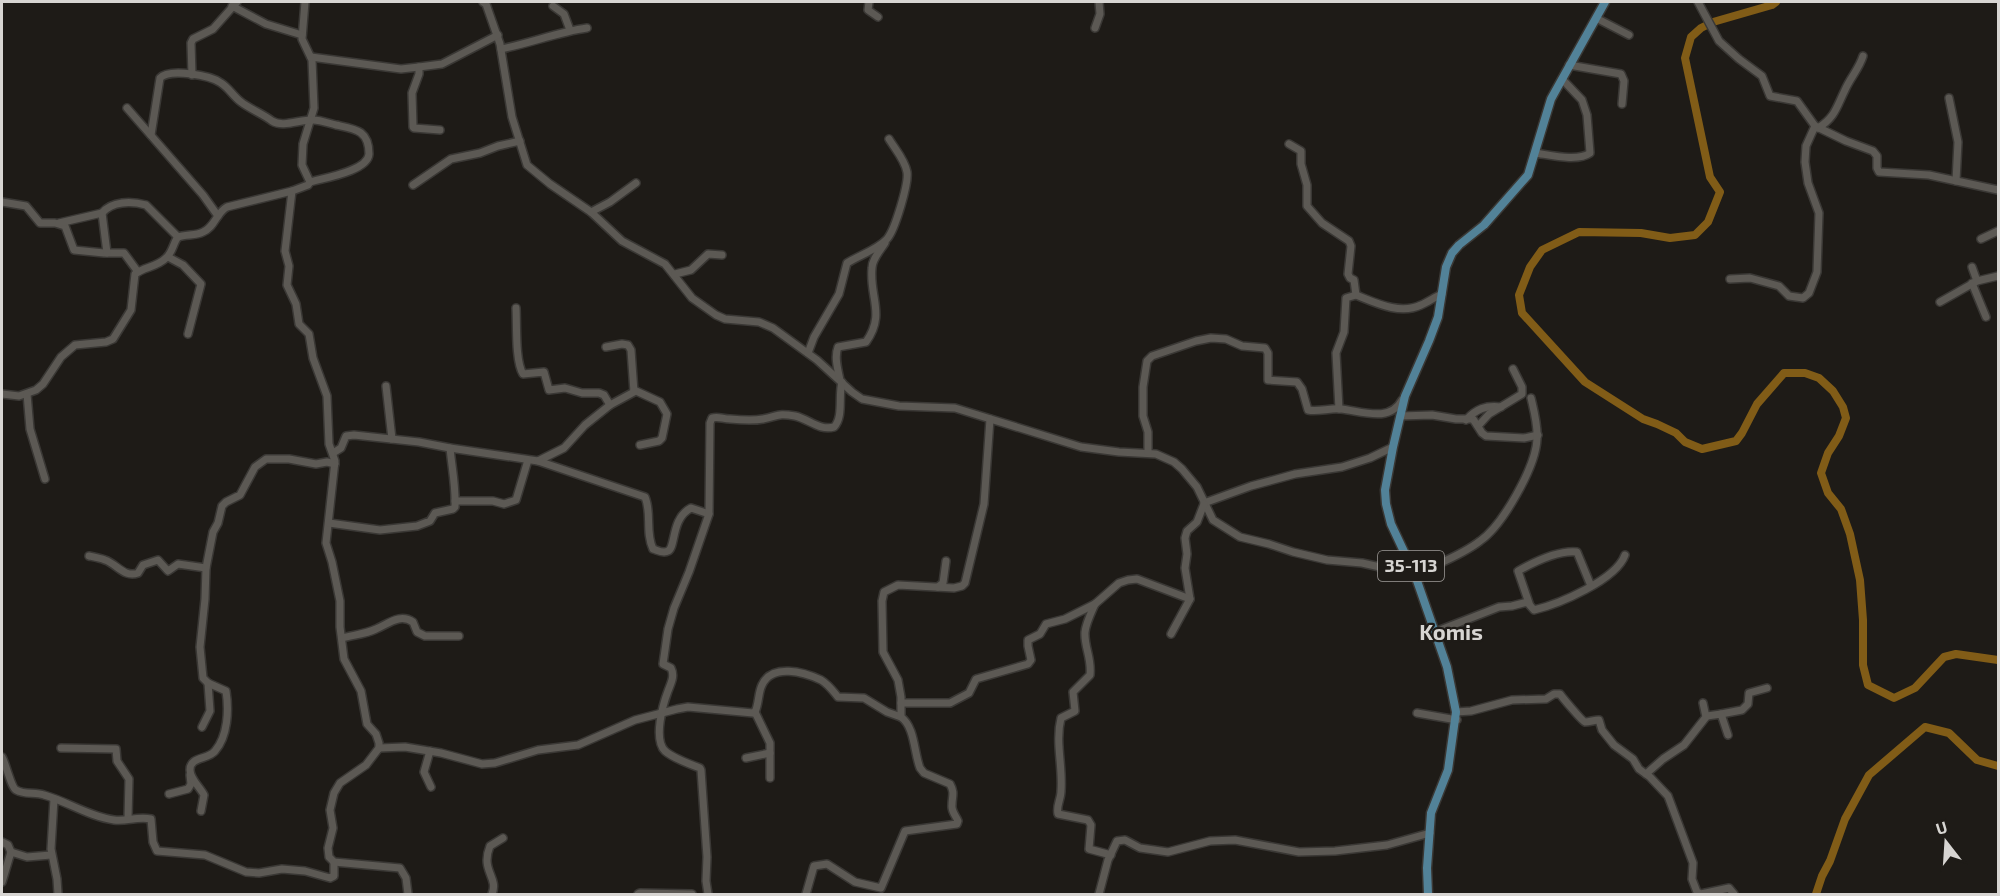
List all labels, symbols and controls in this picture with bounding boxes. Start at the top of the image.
road number: 35-113 [1378,551,1444,581]
district label: Komis [1419,618,1483,644]
north arrow [1916,812,1976,872]
text: U [1933,816,1949,838]

